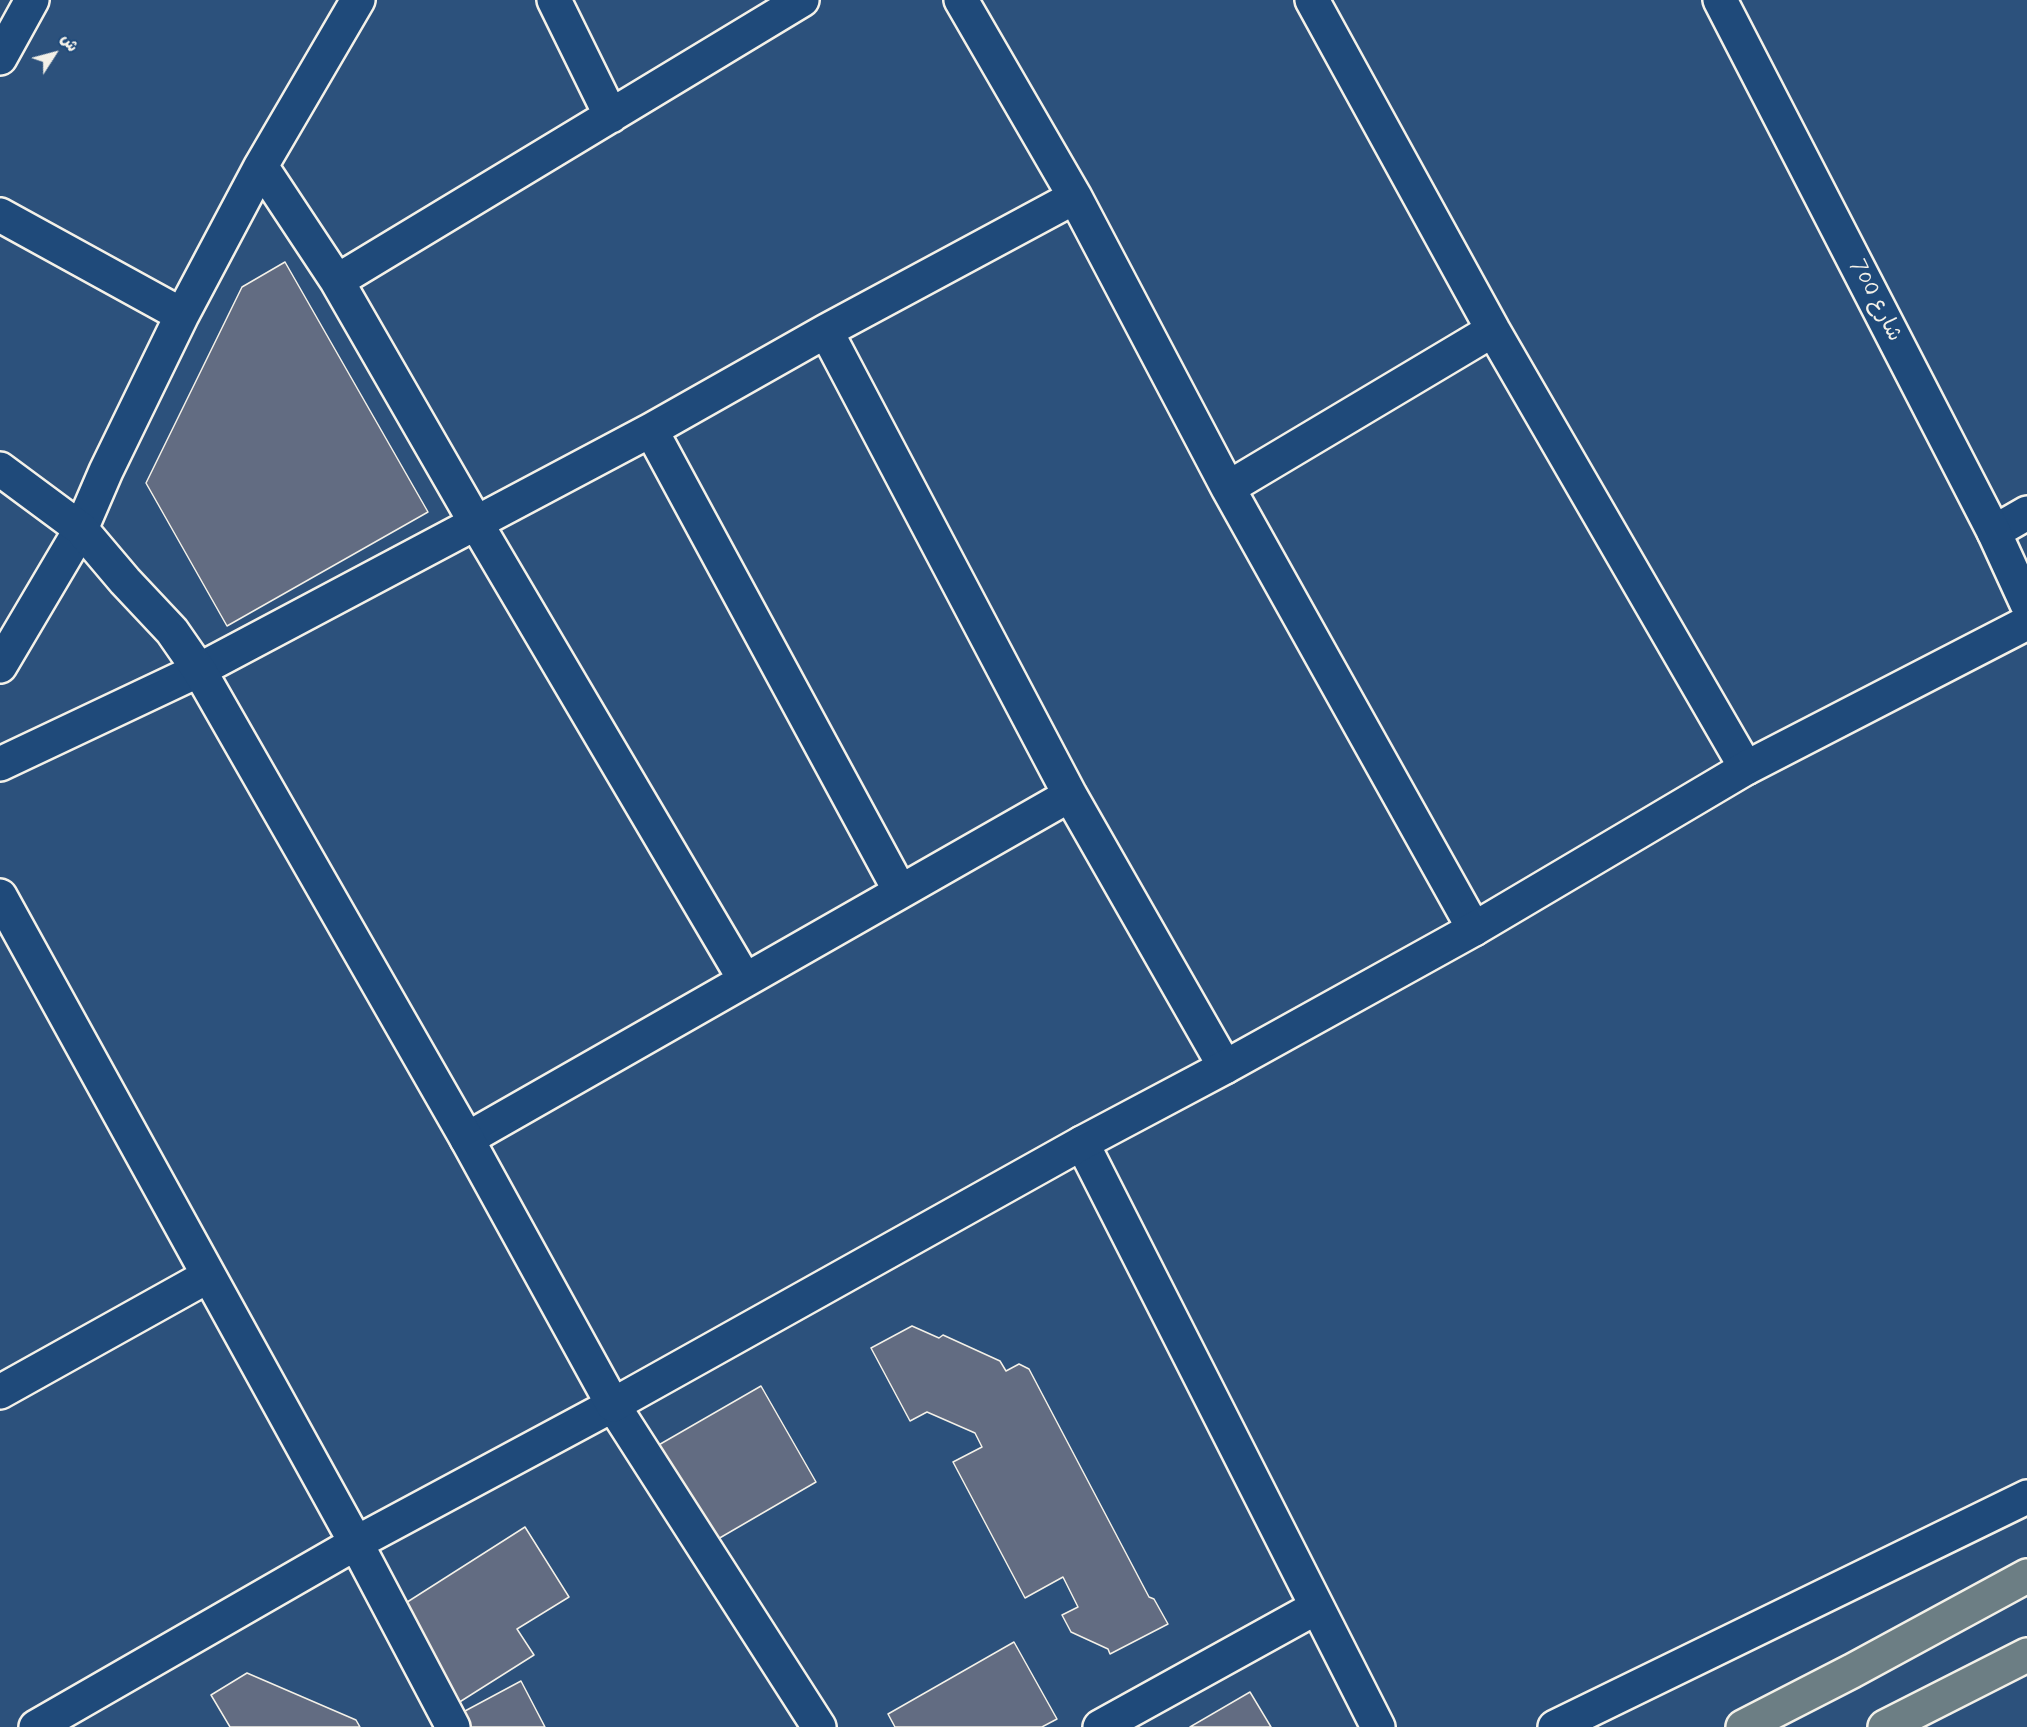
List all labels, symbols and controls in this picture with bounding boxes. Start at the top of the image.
north arrow [24,24,84,84]
text: ش [55,30,83,56]
street label: شارع 700 [1844,256,1906,346]

